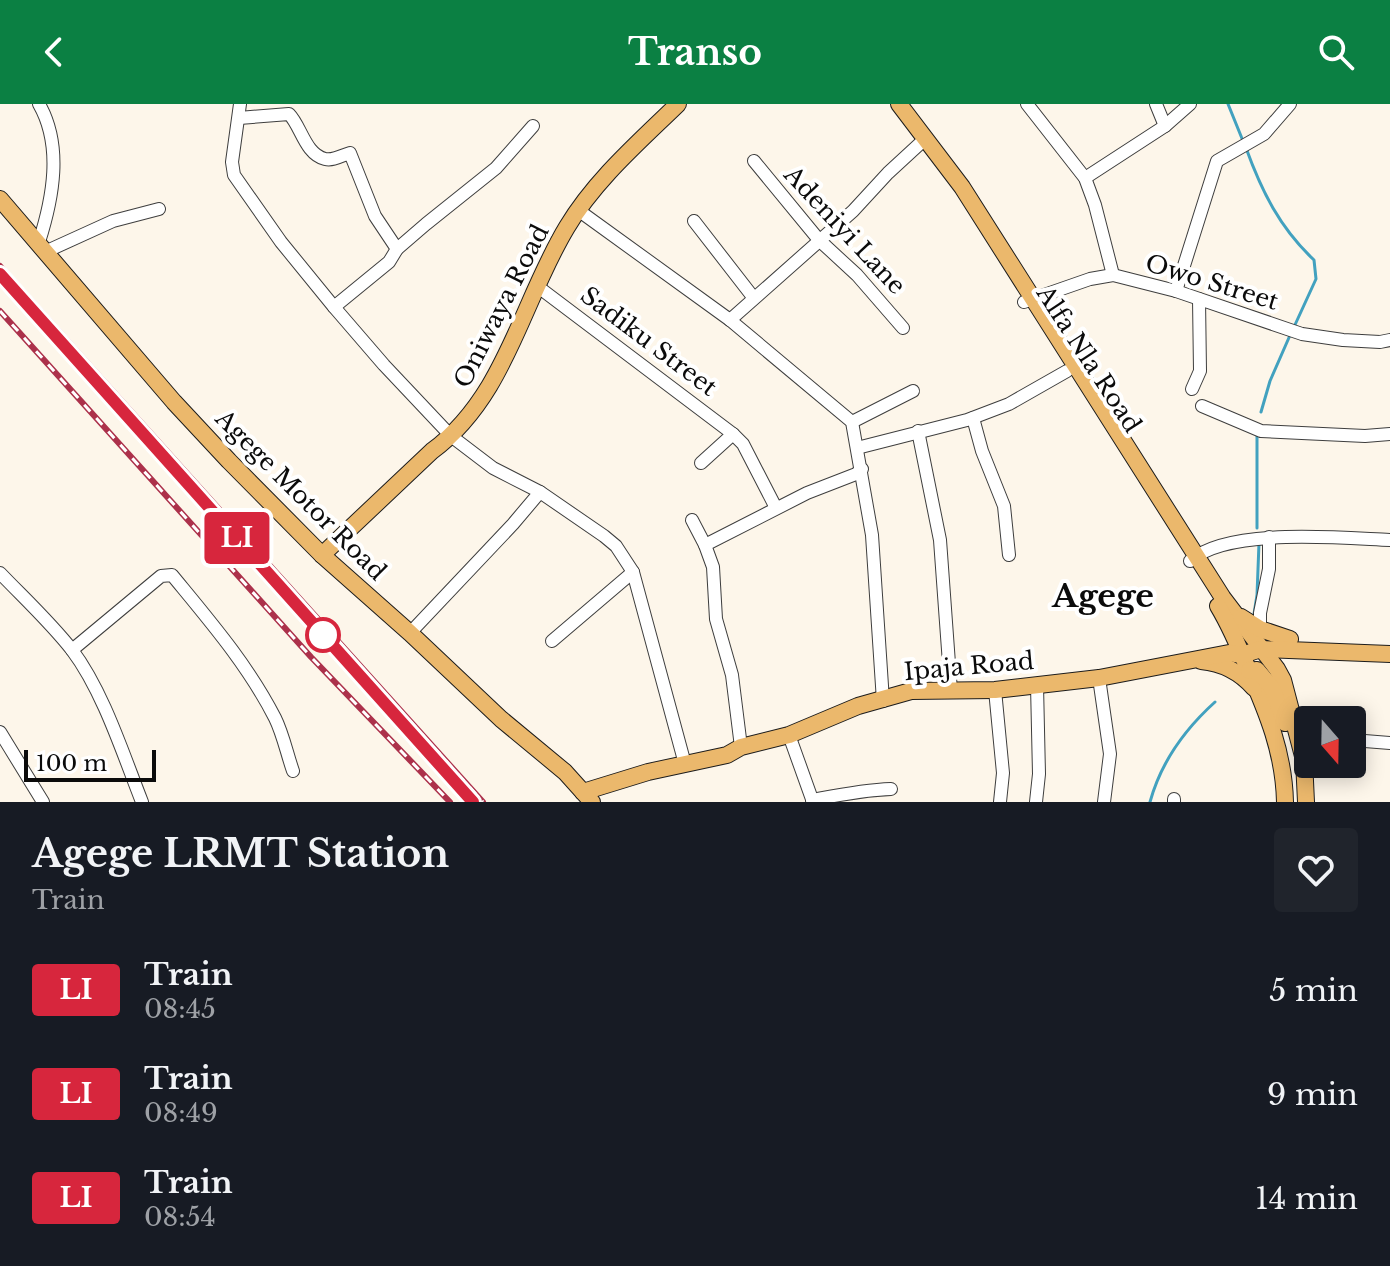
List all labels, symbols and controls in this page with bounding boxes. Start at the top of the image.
icon: back [32,30,76,74]
text: Transo [628,30,762,75]
icon: search [1314,30,1358,74]
street label: Adeniyi Lane [778,159,912,300]
street label: Oniwaya Road [447,220,555,392]
street label: Owo Street [1142,248,1282,316]
street label: Alfa Nla Road [1030,279,1147,438]
street label: Sadiku Street [575,280,723,402]
street label: Agege Motor Road [209,403,392,586]
line badge: LI [201,512,273,564]
text: LI [220,520,254,555]
district label: Agege [1051,576,1154,616]
unlabelled marker [306,618,340,652]
street label: Ipaja Road [903,646,1035,686]
north arrow [1294,706,1366,778]
map controls [1294,706,1366,778]
scale bar [24,746,156,782]
text: 100 m [36,750,107,777]
button: heart [1274,828,1358,912]
text: Agege LRMT Station [32,830,449,877]
text: Train [32,884,105,916]
text: Train [144,956,233,993]
text: LI [59,972,93,1007]
text: 5 min [1269,972,1358,1009]
text: 08:45 [144,993,216,1025]
text: Train [144,1060,233,1097]
text: LI [59,1076,93,1111]
text: 9 min [1267,1076,1358,1113]
text: 08:49 [144,1097,218,1129]
text: Train [144,1164,233,1201]
text: LI [59,1180,93,1215]
text: 14 min [1255,1180,1358,1217]
text: 08:54 [144,1201,216,1233]

